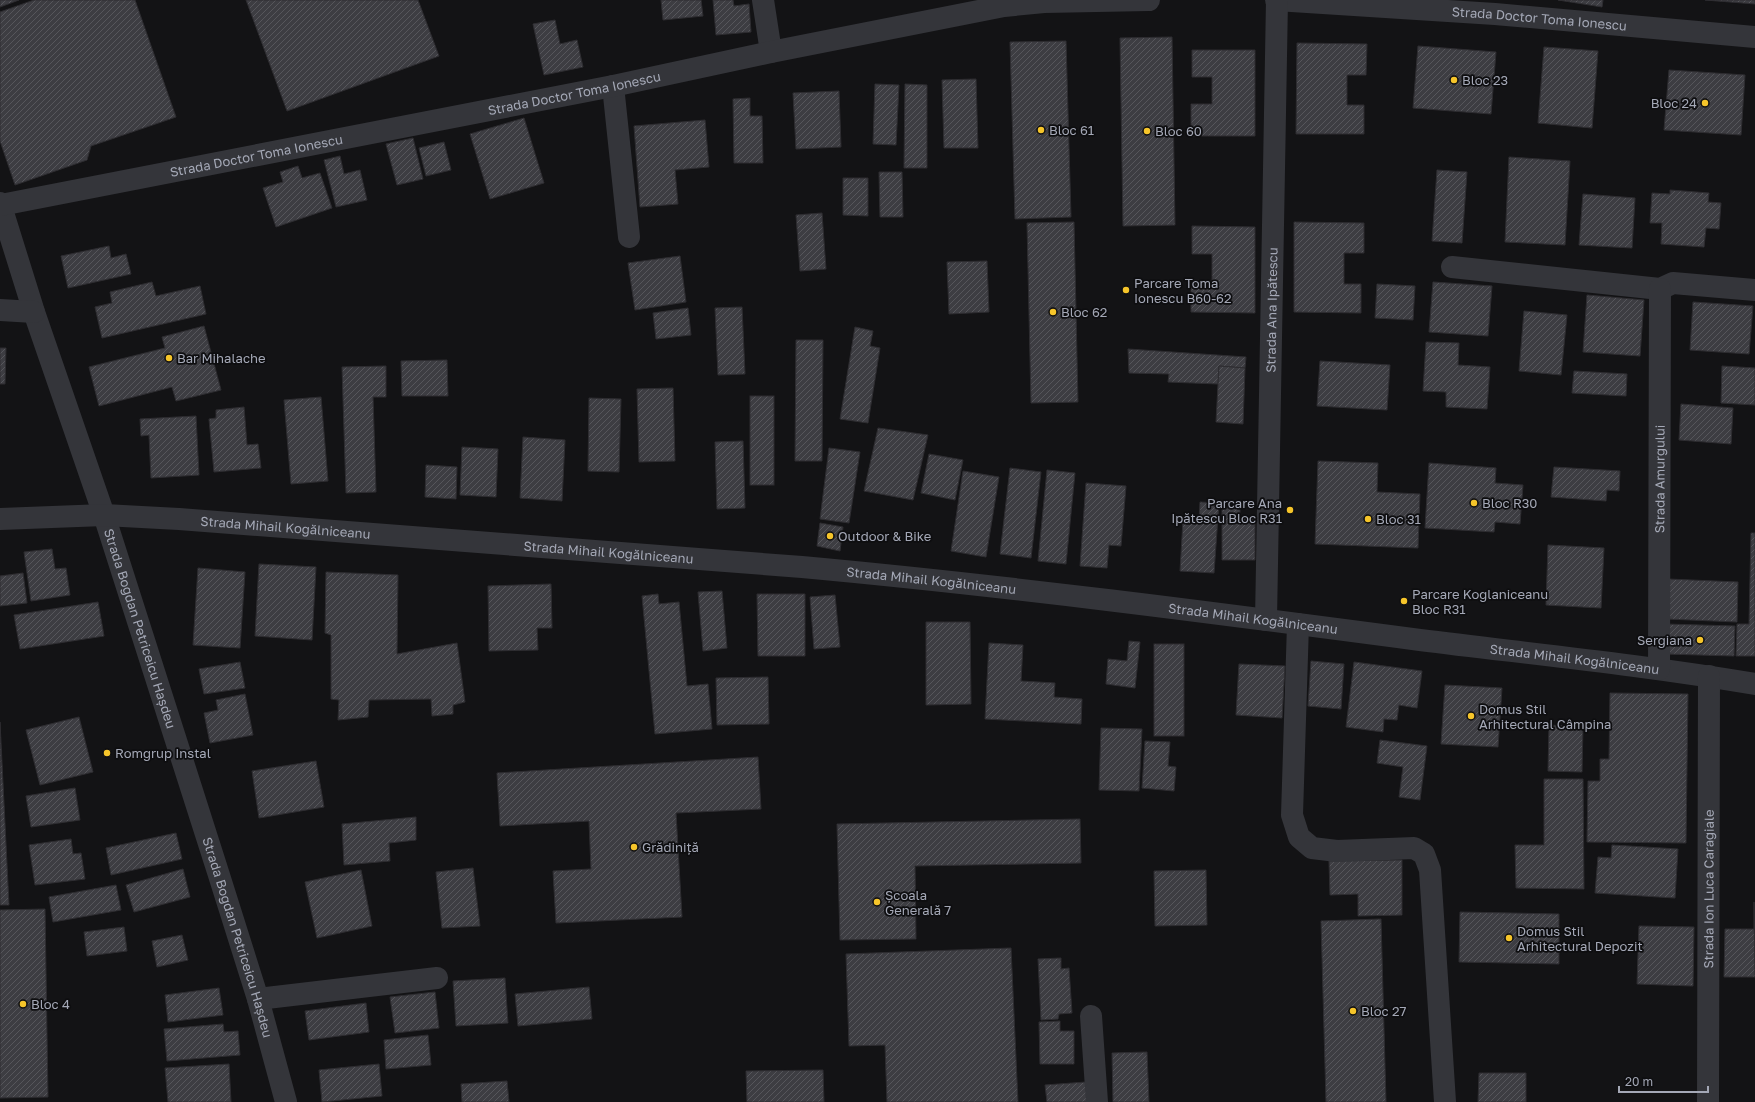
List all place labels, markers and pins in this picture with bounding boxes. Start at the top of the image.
place label: Bloc 23 [1462,72,1508,88]
marker: Bloc 23 [1449,75,1459,85]
place label: Bloc 24 [1651,95,1697,111]
marker: Bloc 24 [1700,98,1710,108]
place label: Bloc 61 [1049,122,1094,138]
place label: Bloc 60 [1155,123,1202,139]
marker: Bloc 61 [1036,125,1046,135]
marker: Bloc 60 [1142,126,1152,136]
place label: Parcare Toma Ionescu B60-62 [1134,275,1232,306]
marker: Parcare Toma Ionescu B60-62 [1121,285,1131,295]
place label: Bloc 62 [1061,304,1107,320]
marker: Bloc 62 [1048,307,1058,317]
place label: Bar Mihalache [177,350,266,366]
marker: Bar Mihalache [164,353,174,363]
place label: Parcare Ana Ipătescu Bloc R31 [1171,495,1282,526]
place label: Bloc R30 [1482,495,1537,511]
marker: Bloc R30 [1469,498,1479,508]
marker: Parcare Ana Ipătescu Bloc R31 [1285,505,1295,515]
place label: Bloc 31 [1376,511,1421,527]
marker: Bloc 31 [1363,514,1373,524]
place label: Outdoor & Bike [838,528,931,544]
marker: Outdoor & Bike [825,531,835,541]
place label: Parcare Koglaniceanu Bloc R31 [1412,586,1548,617]
marker: Parcare Koglaniceanu Bloc R31 [1399,596,1409,606]
place label: Sergiana [1637,632,1692,648]
marker: Sergiana [1695,635,1705,645]
place label: Domus Stil Arhitectural Câmpina [1479,701,1611,732]
marker: Domus Stil Arhitectural Câmpina [1466,711,1476,721]
place label: Romgrup Instal [115,745,211,761]
marker: Romgrup Instal [102,748,112,758]
place label: Grădiniță [642,839,699,855]
marker: Grădiniță [629,842,639,852]
place label: Școala Generală 7 [885,887,951,918]
marker: Școala Generală 7 [872,897,882,907]
place label: Domus Stil Arhitectural Depozit [1517,923,1643,954]
marker: Domus Stil Arhitectural Depozit [1504,933,1514,943]
place label: Bloc 4 [31,996,70,1012]
marker: Bloc 4 [18,999,28,1009]
place label: Bloc 27 [1361,1003,1406,1019]
marker: Bloc 27 [1348,1006,1358,1016]

